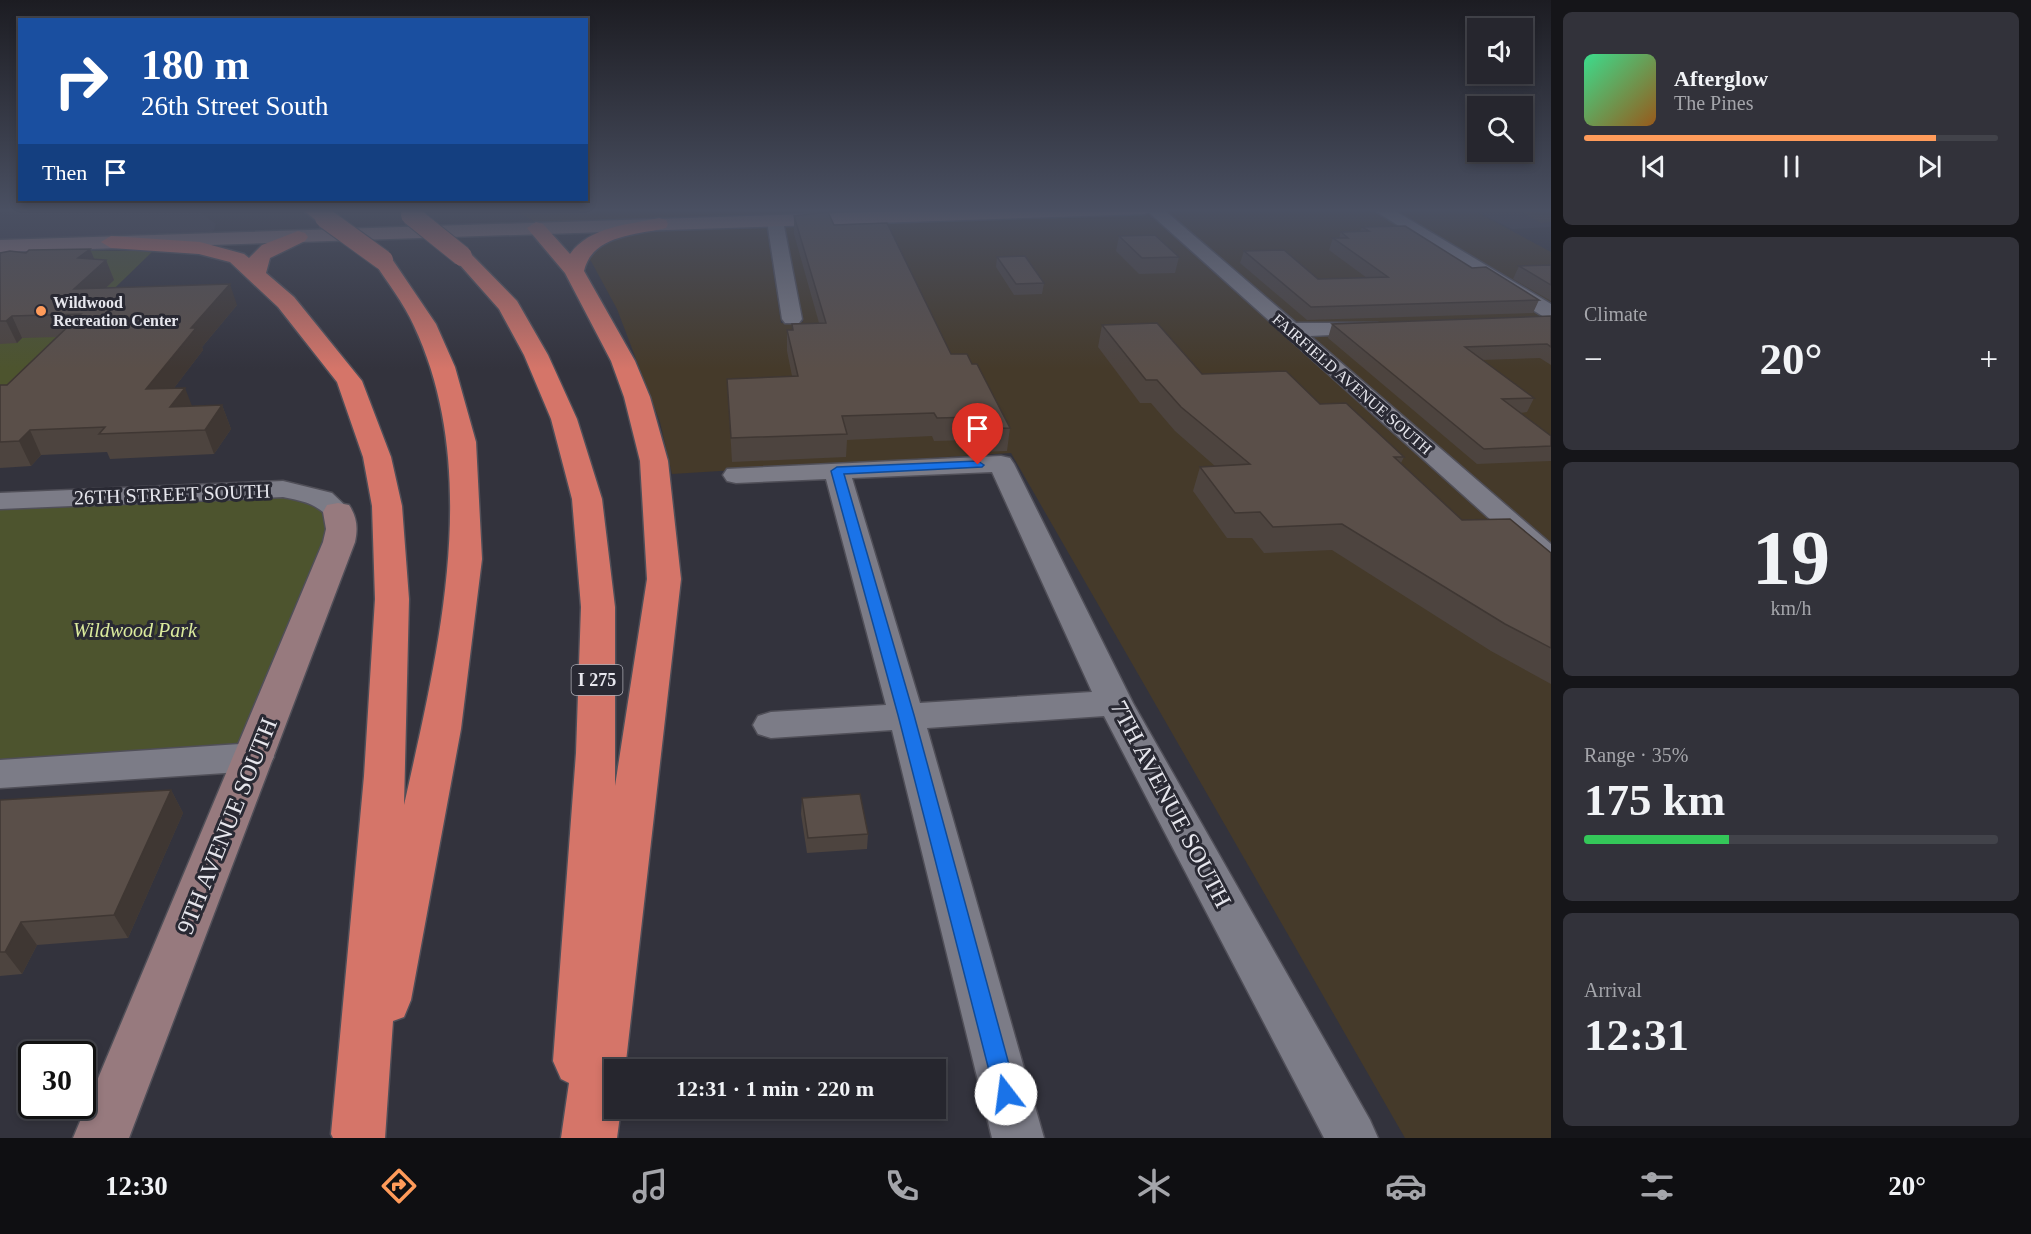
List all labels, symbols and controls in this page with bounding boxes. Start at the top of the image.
map controls [1467,18,1533,162]
button: sound [1467,18,1533,84]
icon: right [42,42,120,120]
text: 180 m [141,42,250,88]
text: Afterglow [1674,66,1768,91]
text: 26th Street South [141,91,329,121]
text: The Pines [1674,92,1753,114]
button: search [1467,96,1533,162]
icon: previous [1637,150,1670,183]
icon: pause [1775,150,1808,183]
icon: next [1913,150,1946,183]
icon: arrive [99,156,132,189]
text: Then [42,160,87,185]
place label: Wildwood Recreation Center [53,294,178,329]
text: Climate [1584,303,1647,325]
marker: Wildwood Recreation Center [34,304,48,318]
street label: FAIRFIELD AVENUE SOUTH [1269,310,1435,458]
text: 20° [1760,334,1823,384]
text: − [1584,341,1603,377]
text: + [1979,341,1998,377]
pin [952,403,1003,465]
icon: arrive [961,412,994,445]
street label: 26TH STREET SOUTH [74,480,270,508]
text: 19 [1752,514,1830,601]
text: km/h [1770,597,1812,619]
park label: Wildwood Park [73,619,198,641]
road number: I 275 [572,665,622,695]
street label: 7TH AVENUE SOUTH [1105,696,1237,912]
street label: 9TH AVENUE SOUTH [172,714,282,938]
text: Range · 35% [1584,744,1688,766]
text: 175 km [1584,775,1725,825]
text: Arrival [1584,979,1642,1001]
text: 12:31 [1584,1010,1689,1060]
speed limit sign: 30 [18,1041,96,1119]
position arrow [974,1062,1038,1126]
text: 12:31 · 1 min · 220 m [676,1076,874,1101]
icon: directions [378,1165,420,1207]
icon: music [629,1165,671,1207]
icon: phone [881,1165,923,1207]
icon: climate [1133,1165,1175,1207]
icon: car [1385,1165,1427,1207]
icon: filters [1636,1165,1678,1207]
text: 12:30 [105,1171,168,1201]
text: 20° [1888,1171,1926,1201]

